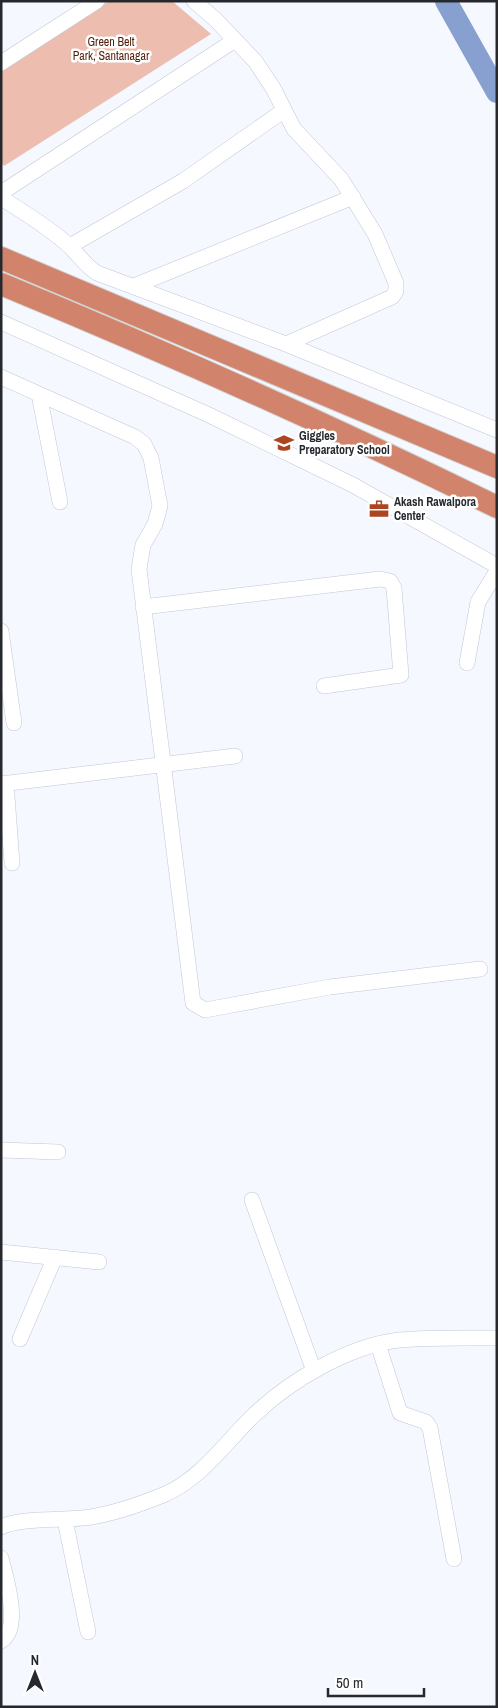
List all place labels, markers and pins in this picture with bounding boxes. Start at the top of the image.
place label: Giggles Preparatory School [299,428,390,458]
school or university icon: Giggles Preparatory School [273,432,295,454]
place label: Akash Rawalpora Center [394,494,477,524]
office icon: Akash Rawalpora Center [368,498,390,520]

